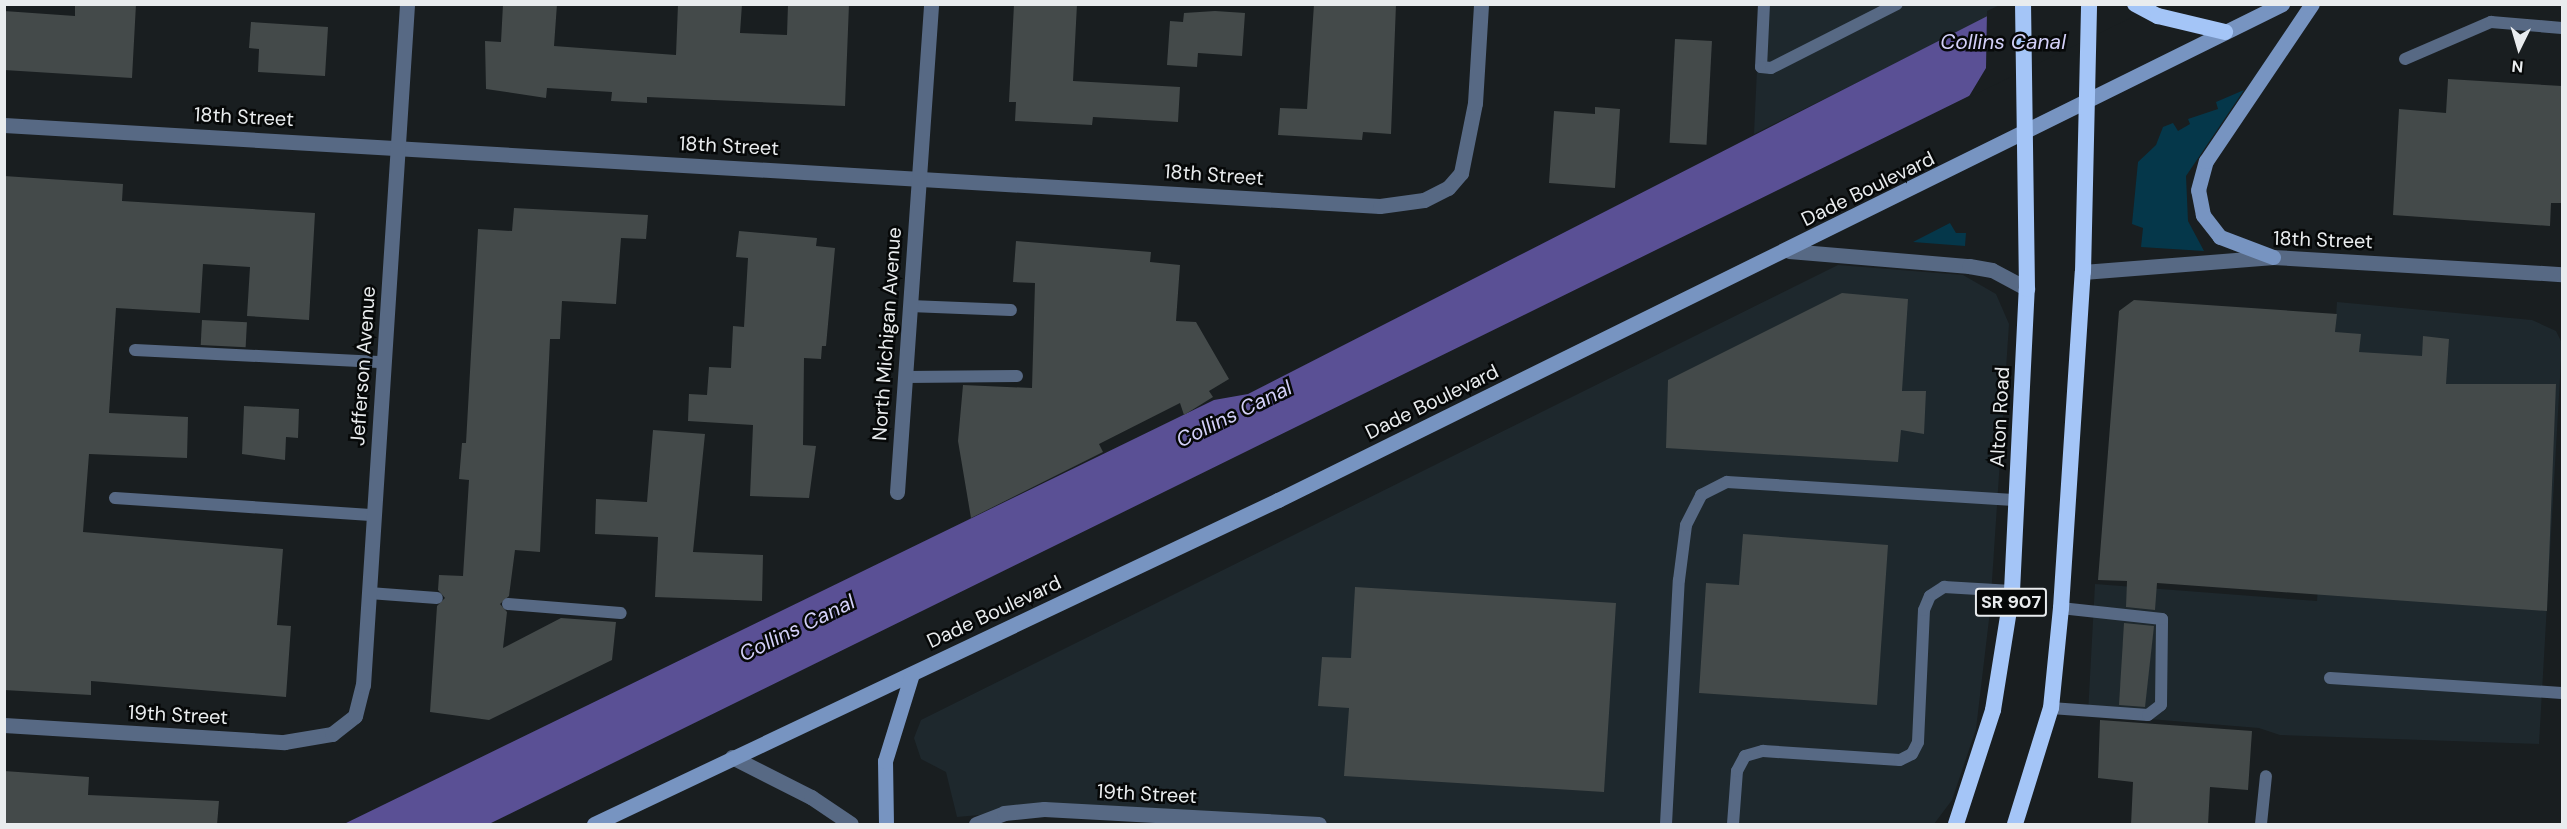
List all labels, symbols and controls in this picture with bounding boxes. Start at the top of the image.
north arrow [2489,18,2549,78]
water label: Collins Canal [1940,29,2066,55]
text: N [2511,55,2524,77]
street label: 18th Street [194,102,294,132]
street label: 18th Street [679,131,779,161]
street label: Dade Boulevard [1798,146,1938,232]
street label: 18th Street [1163,160,1265,190]
street label: North Michigan Avenue [868,226,906,442]
street label: 18th Street [2273,226,2373,254]
street label: Jefferson Avenue [345,285,381,447]
street label: Dade Boulevard [1362,359,1502,445]
street label: Alton Road [1985,366,2015,468]
water label: Collins Canal [1172,375,1296,453]
street label: Dade Boulevard [923,570,1065,654]
road number: SR 907 [1974,587,2048,617]
water label: Collins Canal [735,589,859,667]
street label: 19th Street [127,700,229,730]
street label: 19th Street [1096,779,1198,809]

